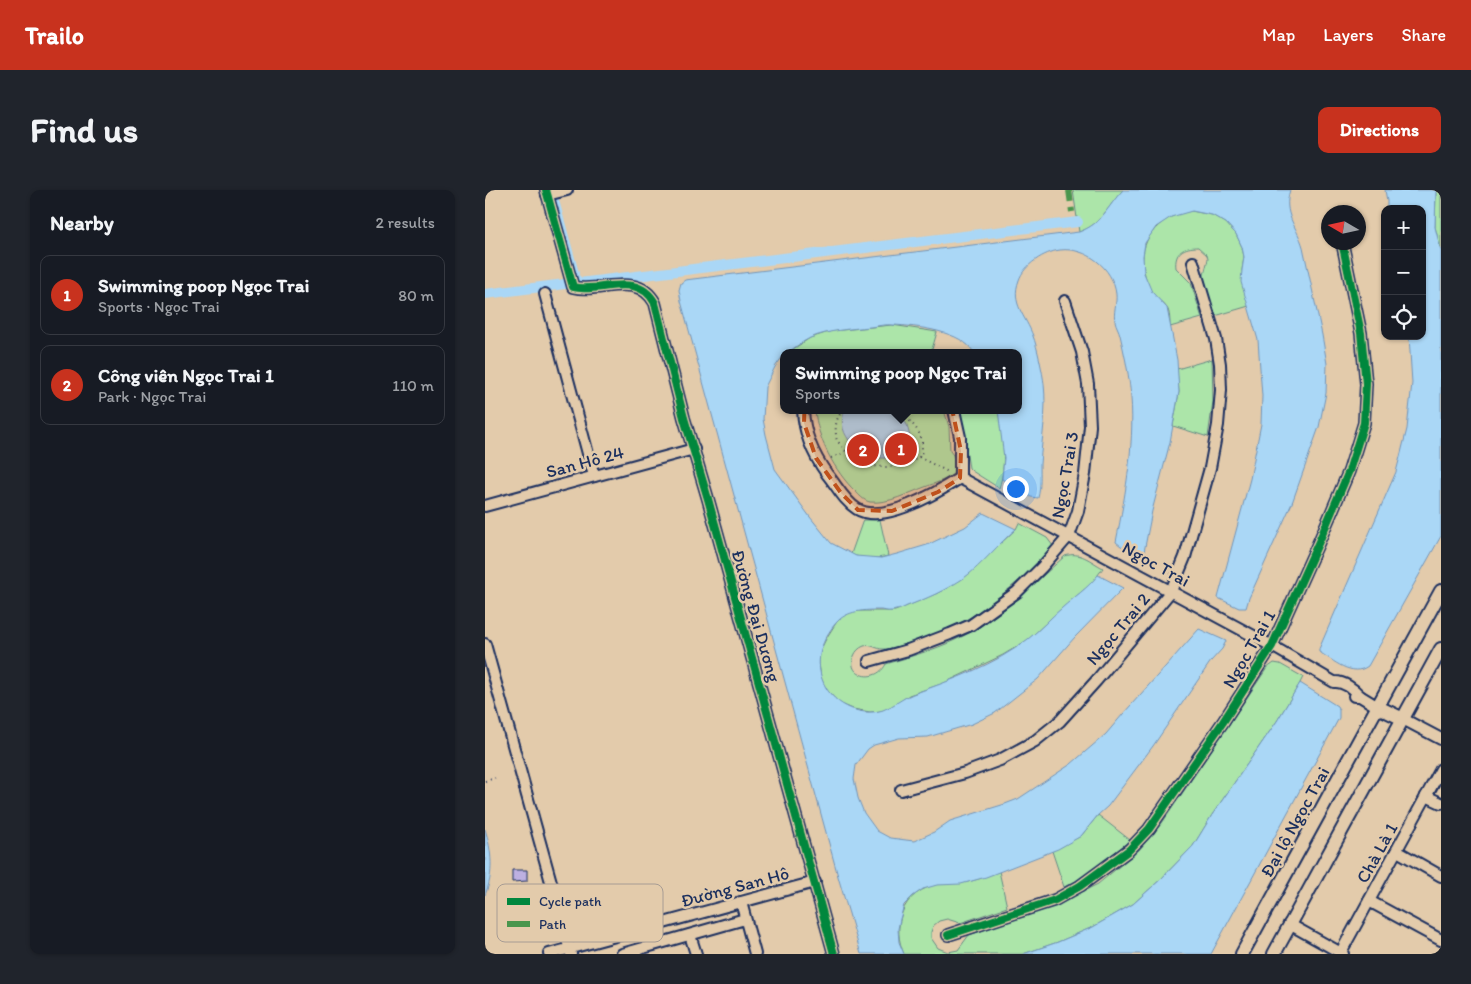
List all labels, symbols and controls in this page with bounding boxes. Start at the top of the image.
text: Trailo [25,21,84,50]
text: Map [1262,24,1295,46]
text: Layers [1323,24,1373,46]
text: Share [1401,24,1446,46]
button: Directions [1318,107,1441,153]
text: Find us [30,109,138,151]
north arrow [1321,205,1366,250]
map controls [1381,205,1426,340]
button: + [1381,205,1426,250]
text: Nearby [50,210,114,235]
text: 2 results [375,213,435,232]
button: − [1381,250,1426,295]
text: Swimming poop Ngọc Trai [98,274,309,297]
text: 1 [63,286,71,305]
text: 80 m [398,286,434,305]
button: locate [1381,295,1426,340]
text: Sports · Ngọc Trai [98,297,220,316]
popup [780,349,1022,414]
text: Swimming poop Ngọc Trai [795,361,1007,384]
text: Công viên Ngọc Trai 1 [98,364,274,387]
text: 2 [63,376,71,395]
text: 110 m [392,376,434,395]
text: Sports [795,384,840,403]
text: Park · Ngọc Trai [98,387,206,406]
pin: 1 [885,430,917,468]
street label: Ngọc Trai 3 [1047,430,1083,520]
pin: 2 [847,431,879,469]
street label: San Hô 24 [544,441,627,483]
your location [1003,476,1029,502]
street label: Ngọc Trai [1118,536,1194,592]
street label: Đường Đại Dương [727,547,786,686]
street label: Ngọc Trai 2 [1081,588,1155,670]
street label: Ngọc Trai 1 [1218,606,1280,692]
street label: Đại lộ Ngọc Trai [1256,763,1334,881]
street label: Chà Là 1 [1351,819,1403,887]
street label: Đường San Hô [679,862,791,912]
legend [497,884,663,942]
text: Cycle path [539,893,602,910]
text: Path [539,916,566,933]

